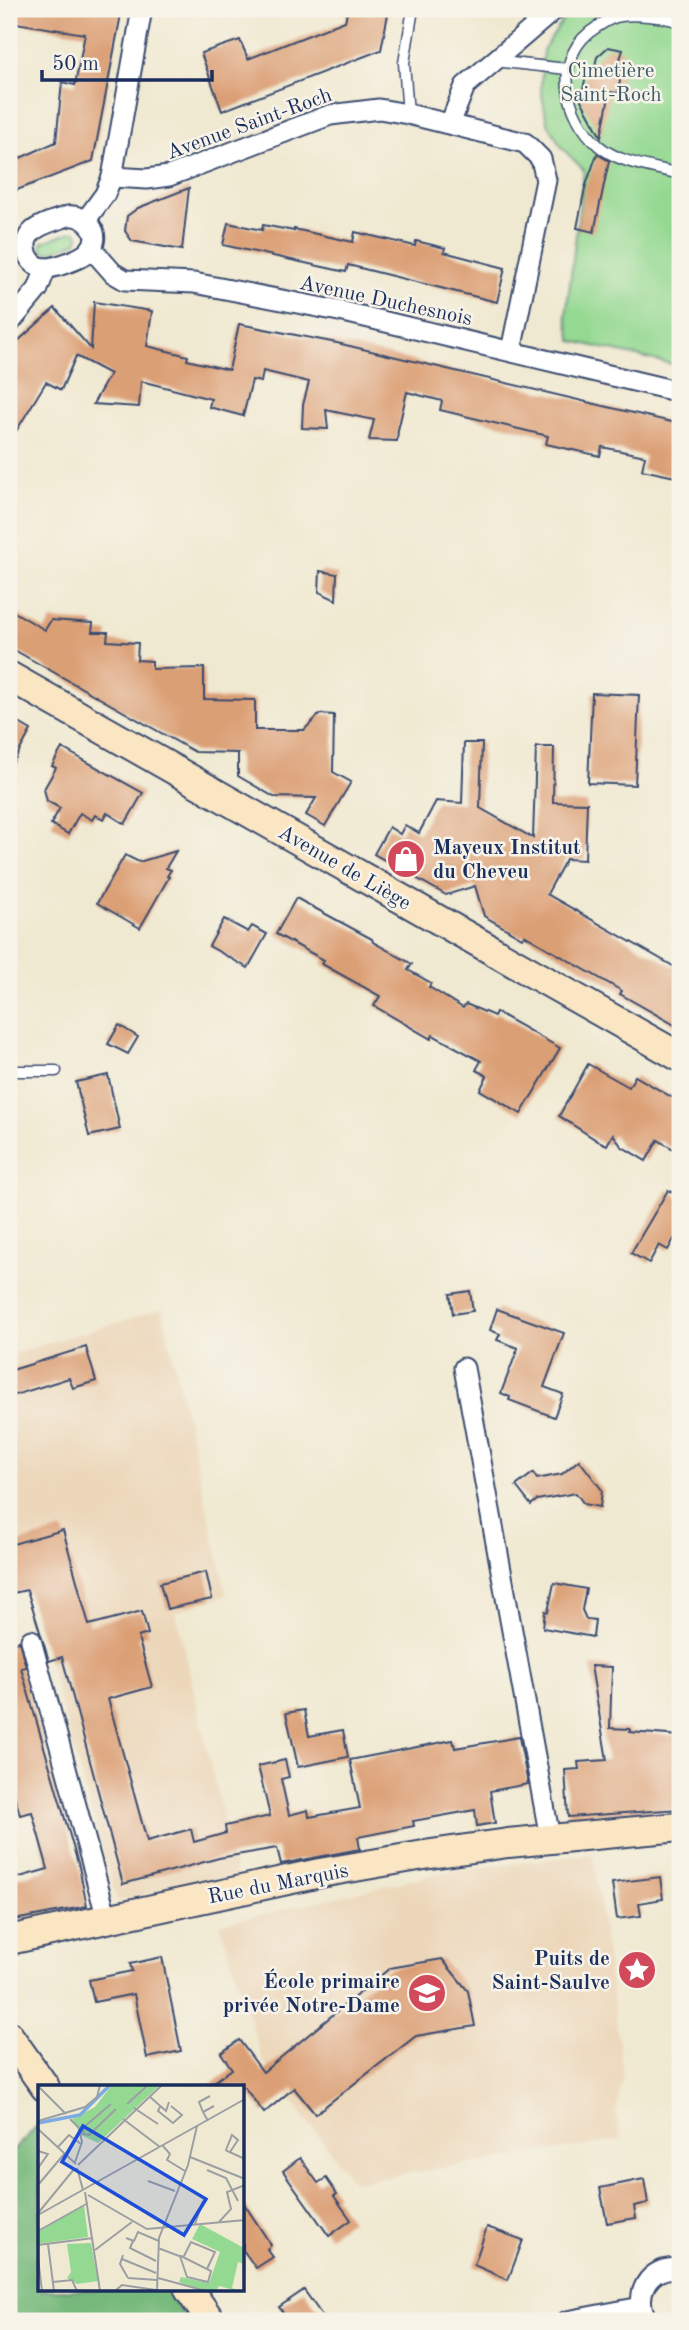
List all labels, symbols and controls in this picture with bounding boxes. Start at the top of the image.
scale bar [42,38,212,82]
text: 50 m [52,54,99,75]
park label: Cimetière Saint-Roch [560,61,662,106]
street label: Avenue Saint-Roch [164,85,335,164]
street label: Avenue Duchesnois [297,273,474,330]
street label: Avenue de Liège [274,822,414,915]
shop icon: Mayeux Institut du Cheveu [385,838,427,880]
place label: Mayeux Institut du Cheveu [433,838,581,883]
street label: Rue du Marquis [206,1861,350,1908]
place label: Puits de Saint-Saulve [491,1949,610,1994]
place icon: Puits de Saint-Saulve [616,1949,658,1991]
place label: École primaire privée Notre-Dame [223,1968,400,2017]
school or university icon: École primaire privée Notre-Dame [406,1972,448,2014]
inset map [38,2085,245,2292]

